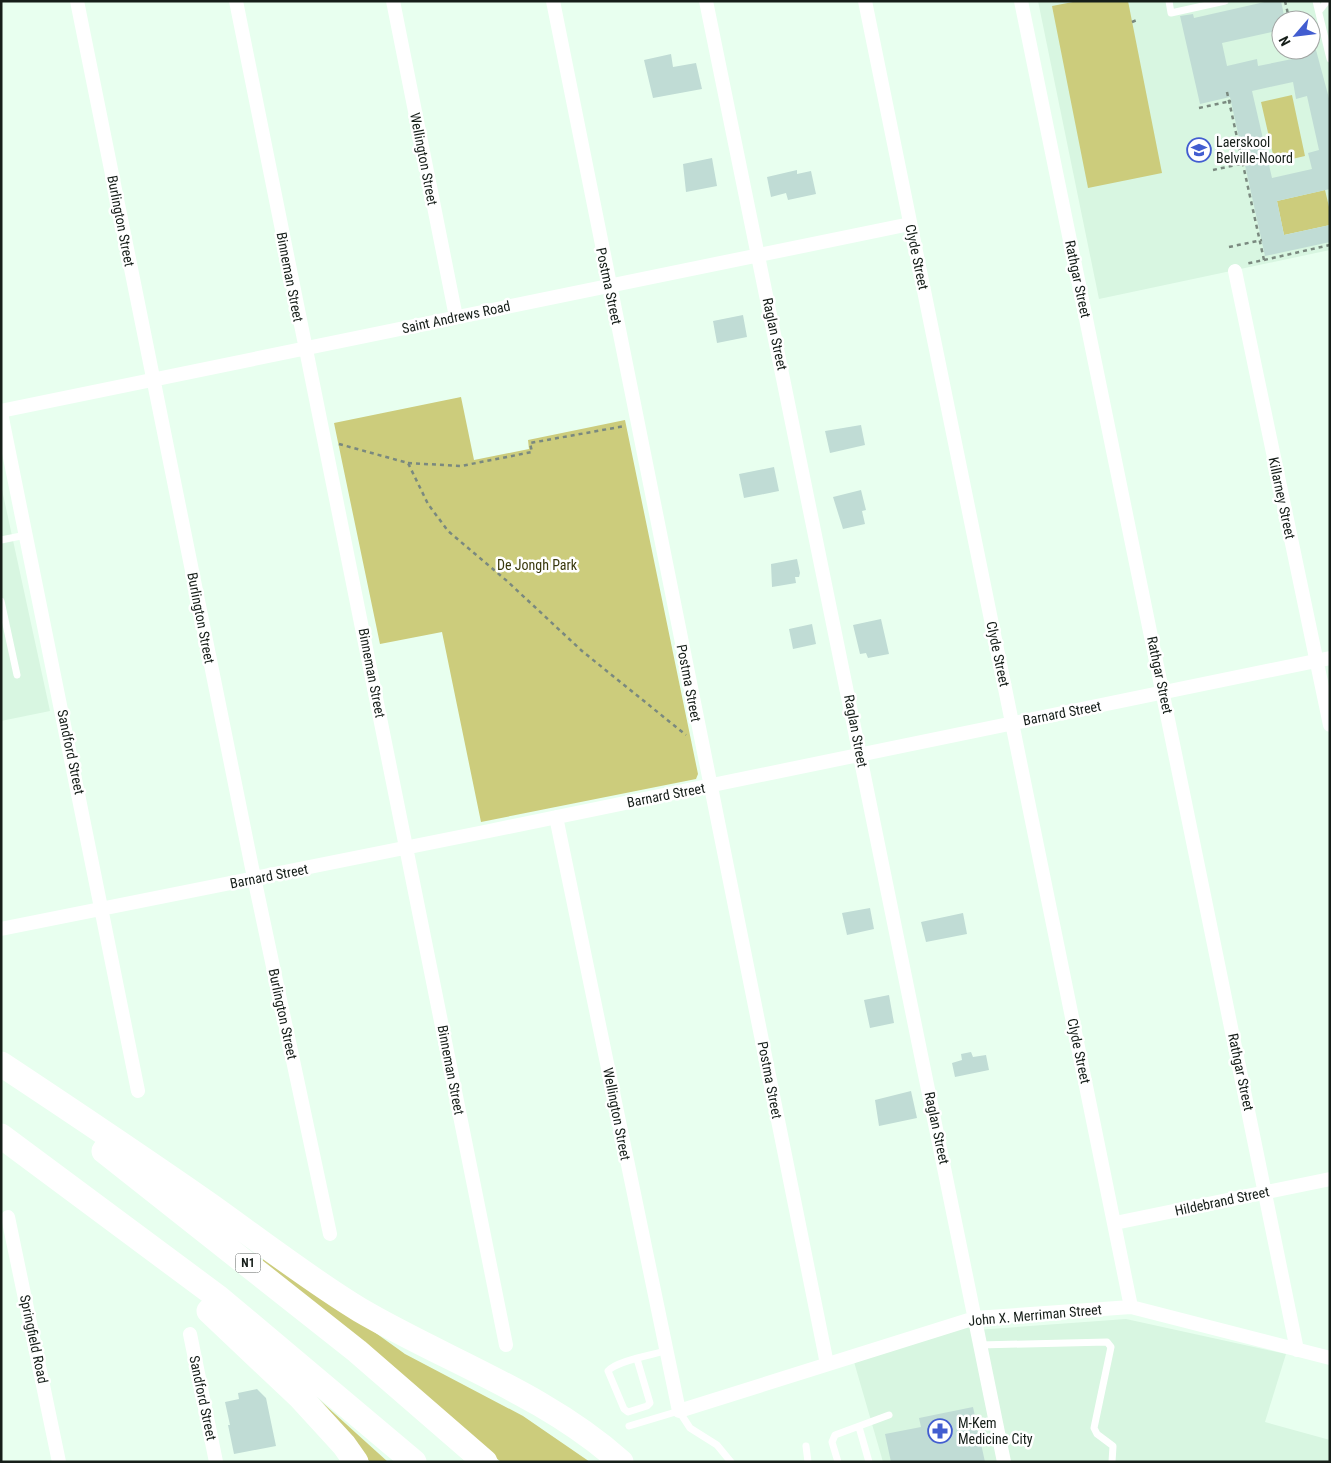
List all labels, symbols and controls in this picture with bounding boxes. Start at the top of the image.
north arrow [1271,10,1321,60]
text: N [1275,34,1294,49]
street label: Wellington Street [407,111,441,207]
place label: Laerskool Belville-Noord [1216,134,1293,166]
school or university icon: Laerskool Belville-Noord [1186,137,1212,163]
street label: Burlington Street [104,174,138,268]
street label: Clyde Street [902,223,932,291]
street label: Binneman Street [273,231,307,323]
street label: Rathgar Street [1062,239,1094,319]
street label: Postma Street [593,246,625,326]
street label: Raglan Street [760,296,790,372]
street label: Saint Andrews Road [400,298,512,336]
street label: Killarney Street [1266,456,1298,540]
park label: De Jongh Park [497,557,578,573]
street label: Burlington Street [184,571,218,665]
street label: Clyde Street [983,620,1013,688]
street label: Binneman Street [355,627,389,719]
street label: Rathgar Street [1144,635,1176,715]
street label: Postma Street [674,643,704,723]
street label: Raglan Street [841,693,871,769]
street label: Barnard Street [1022,698,1102,728]
street label: Sandford Street [54,708,88,796]
street label: Barnard Street [626,780,706,810]
street label: Barnard Street [229,861,309,891]
street label: Burlington Street [266,967,300,1061]
street label: Clyde Street [1064,1017,1094,1085]
street label: Binneman Street [434,1024,468,1116]
street label: Rathgar Street [1225,1032,1257,1112]
street label: Postma Street [755,1040,785,1120]
street label: Wellington Street [600,1066,634,1162]
street label: Raglan Street [922,1090,952,1166]
street label: Hildebrand Street [1173,1183,1271,1219]
road number: N1 [236,1254,260,1272]
street label: Springfield Road [17,1293,51,1385]
street label: John X. Merriman Street [968,1301,1102,1329]
street label: Sandford Street [186,1354,220,1442]
place label: M-Kem Medicine City [958,1415,1033,1447]
pharmacy icon: M-Kem Medicine City [927,1418,953,1444]

